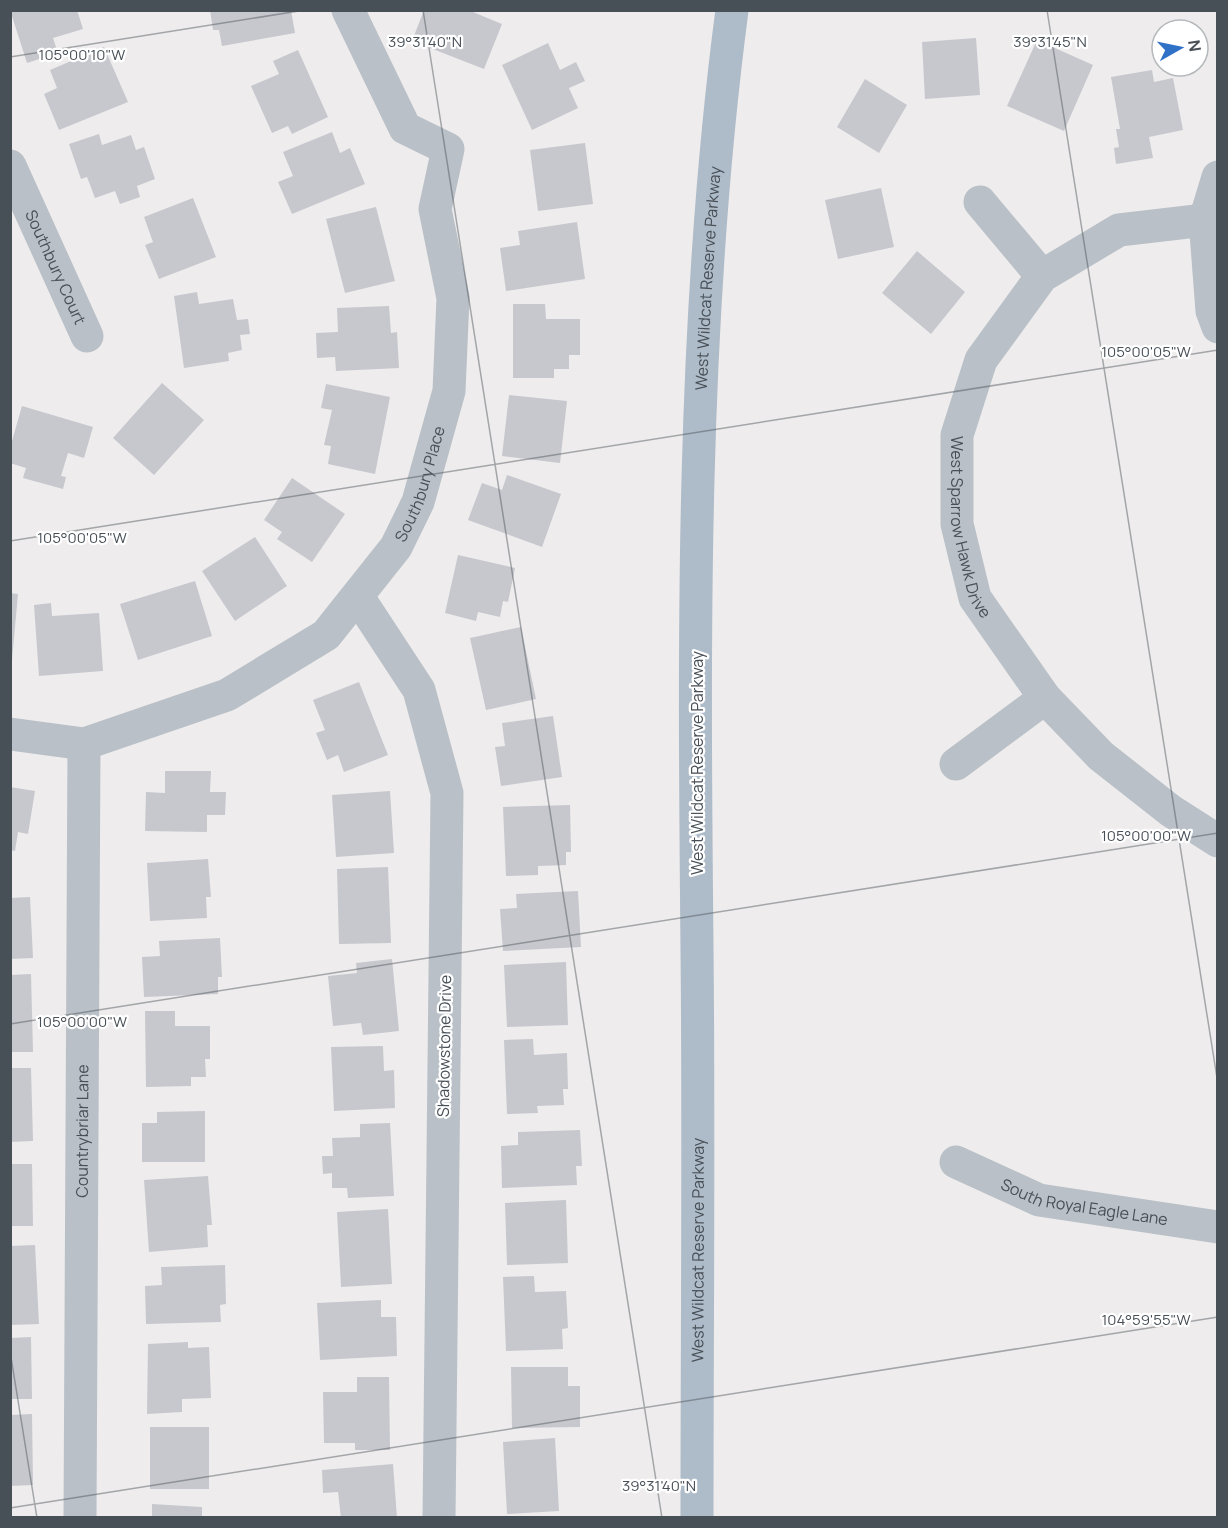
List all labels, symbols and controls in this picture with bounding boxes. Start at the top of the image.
north arrow [1150,18,1210,78]
text: 39°31'40"N [388,31,462,52]
text: 39°31'45"N [1013,31,1087,52]
text: N [1183,38,1207,53]
text: 105°00'10"W [39,44,125,65]
street label: West Wildcat Reserve Parkway [690,165,726,391]
street label: Southbury Court [20,206,91,328]
text: 105°00'05"W [1101,341,1191,362]
street label: Southbury Place [389,423,450,545]
street label: West Sparrow Hawk Drive [946,436,997,622]
text: 105°00'05"W [37,527,127,548]
street label: West Wildcat Reserve Parkway [686,650,708,875]
text: 105°00'00"W [1101,825,1191,846]
street label: Shadowstone Drive [432,975,456,1117]
text: 105°00'00"W [37,1011,127,1032]
street label: Countrybriar Lane [71,1064,93,1198]
street label: West Wildcat Reserve Parkway [686,1137,709,1362]
street label: South Royal Eagle Lane [997,1173,1169,1230]
text: 104°59'55"W [1101,1309,1191,1330]
text: 39°31'40"N [622,1475,696,1496]

